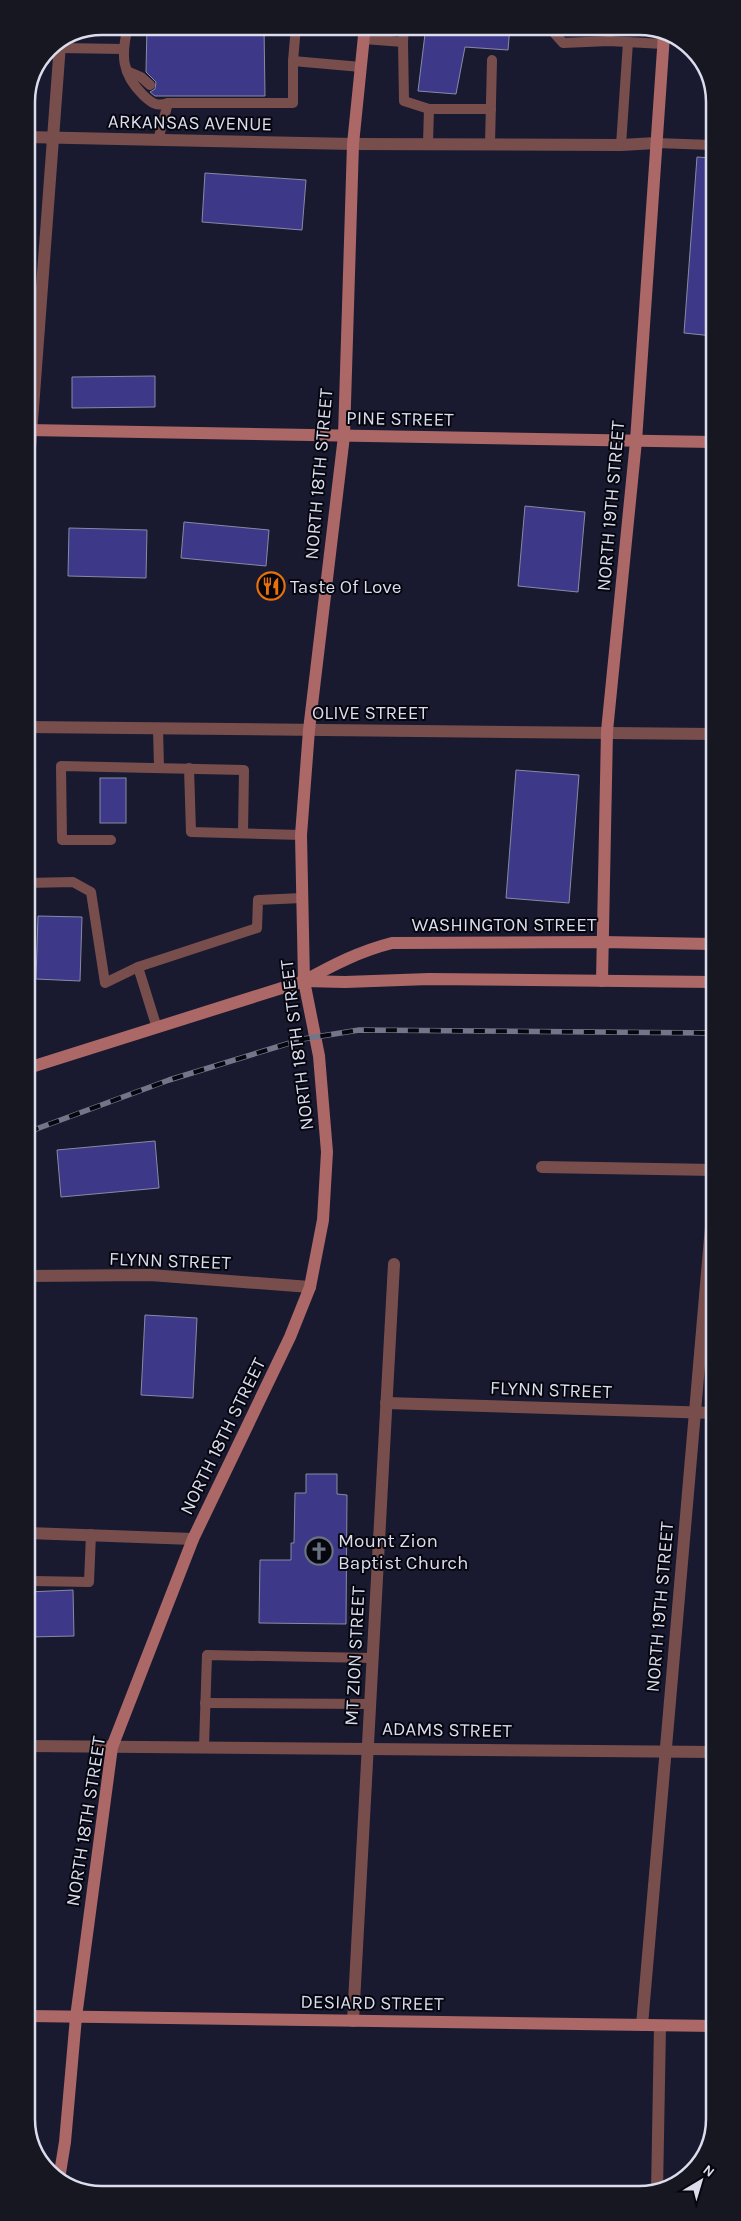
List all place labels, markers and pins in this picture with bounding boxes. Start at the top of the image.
restaurant icon: Taste Of Love [256,571,286,601]
place label: Taste Of Love [290,576,402,598]
place label: Mount Zion Baptist Church [338,1530,469,1574]
church icon: Mount Zion Baptist Church [304,1536,334,1566]

